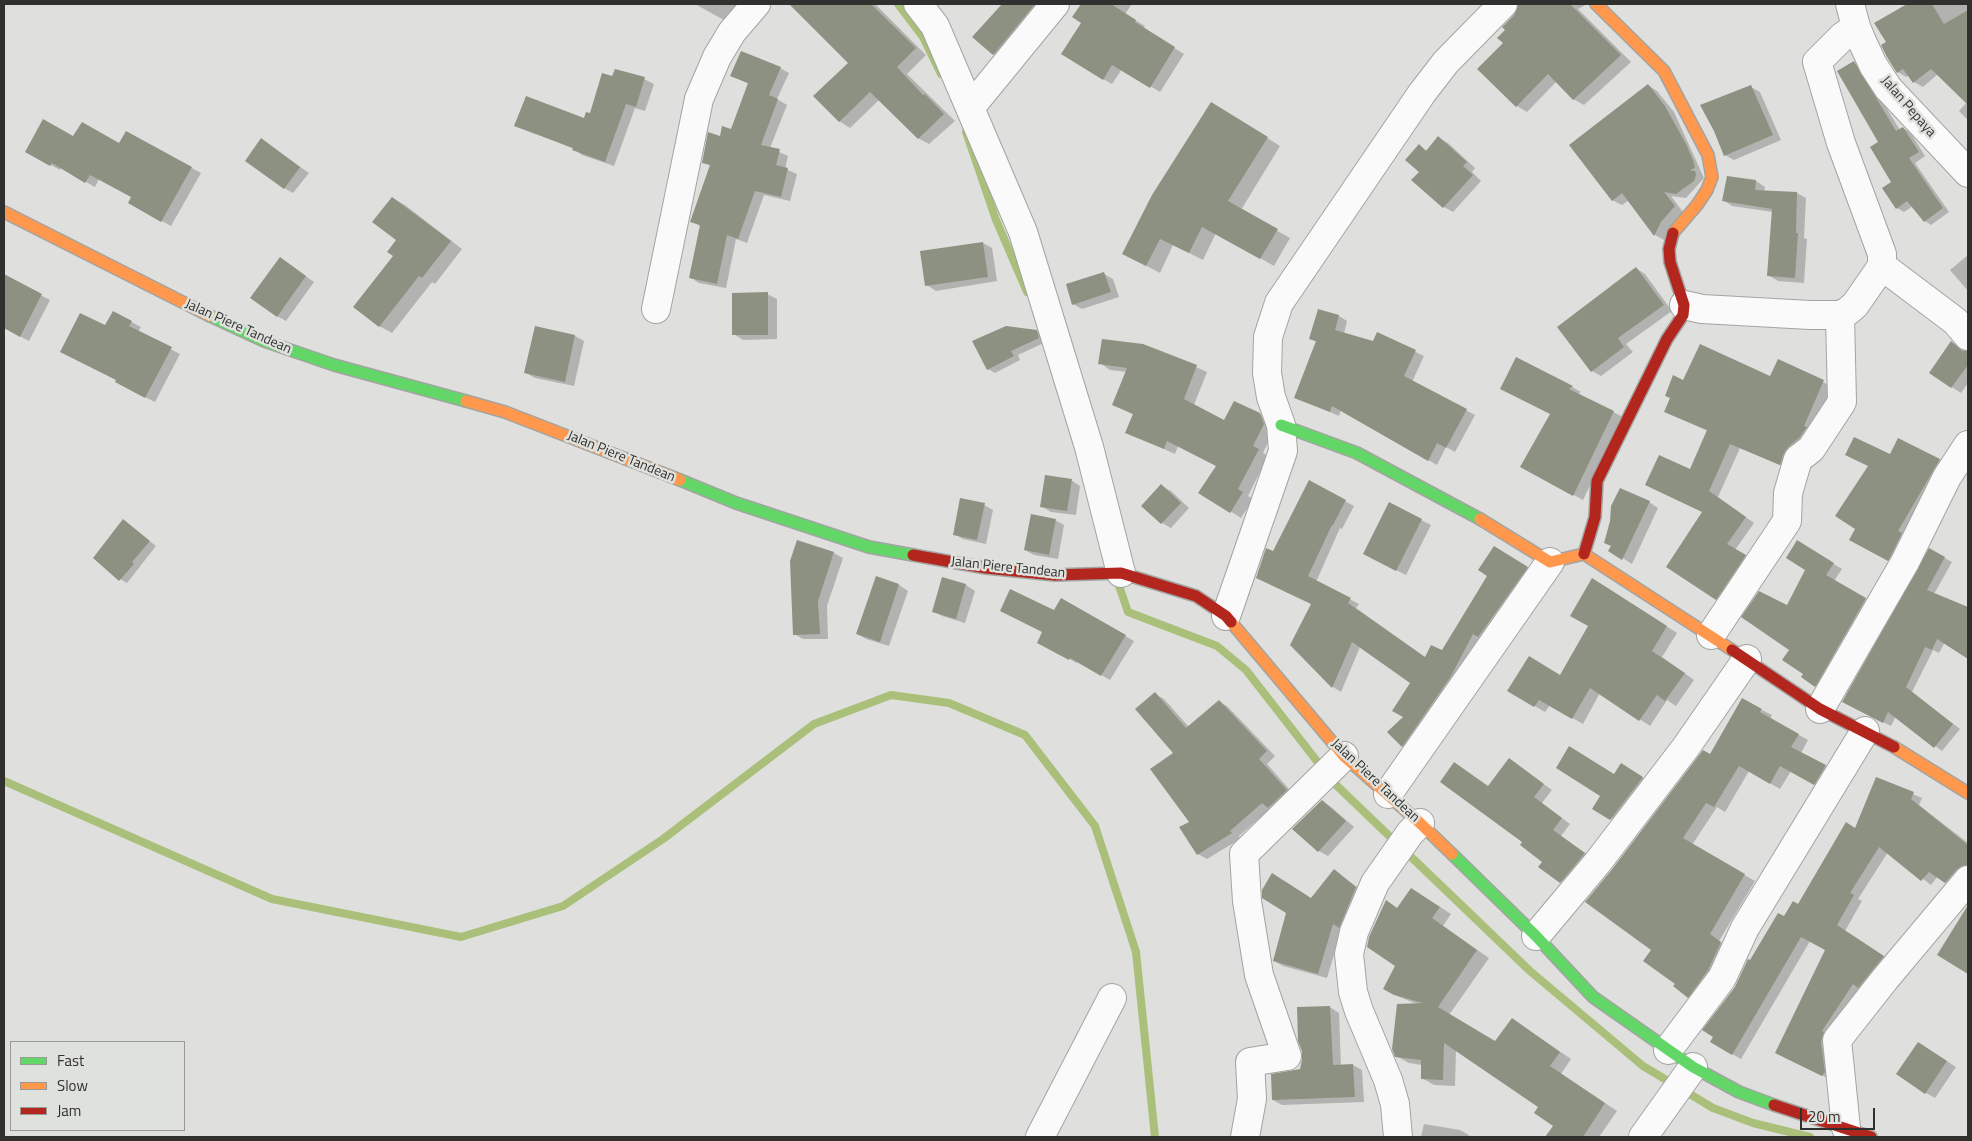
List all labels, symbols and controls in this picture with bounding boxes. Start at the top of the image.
street label: Jalan Pepaya [1877,73,1939,141]
street label: Jalan Piere Tandean [182,296,294,358]
street label: Jalan Piere Tandean [565,428,677,486]
street label: Jalan Piere Tandean [950,554,1066,582]
street label: Jalan Piere Tandean [1327,736,1423,826]
legend [10,1041,185,1131]
text: Fast [57,1049,84,1072]
text: Slow [57,1074,88,1097]
scale bar [1802,1098,1877,1130]
text: Jam [57,1099,81,1122]
text: 20 m [1808,1105,1841,1128]

